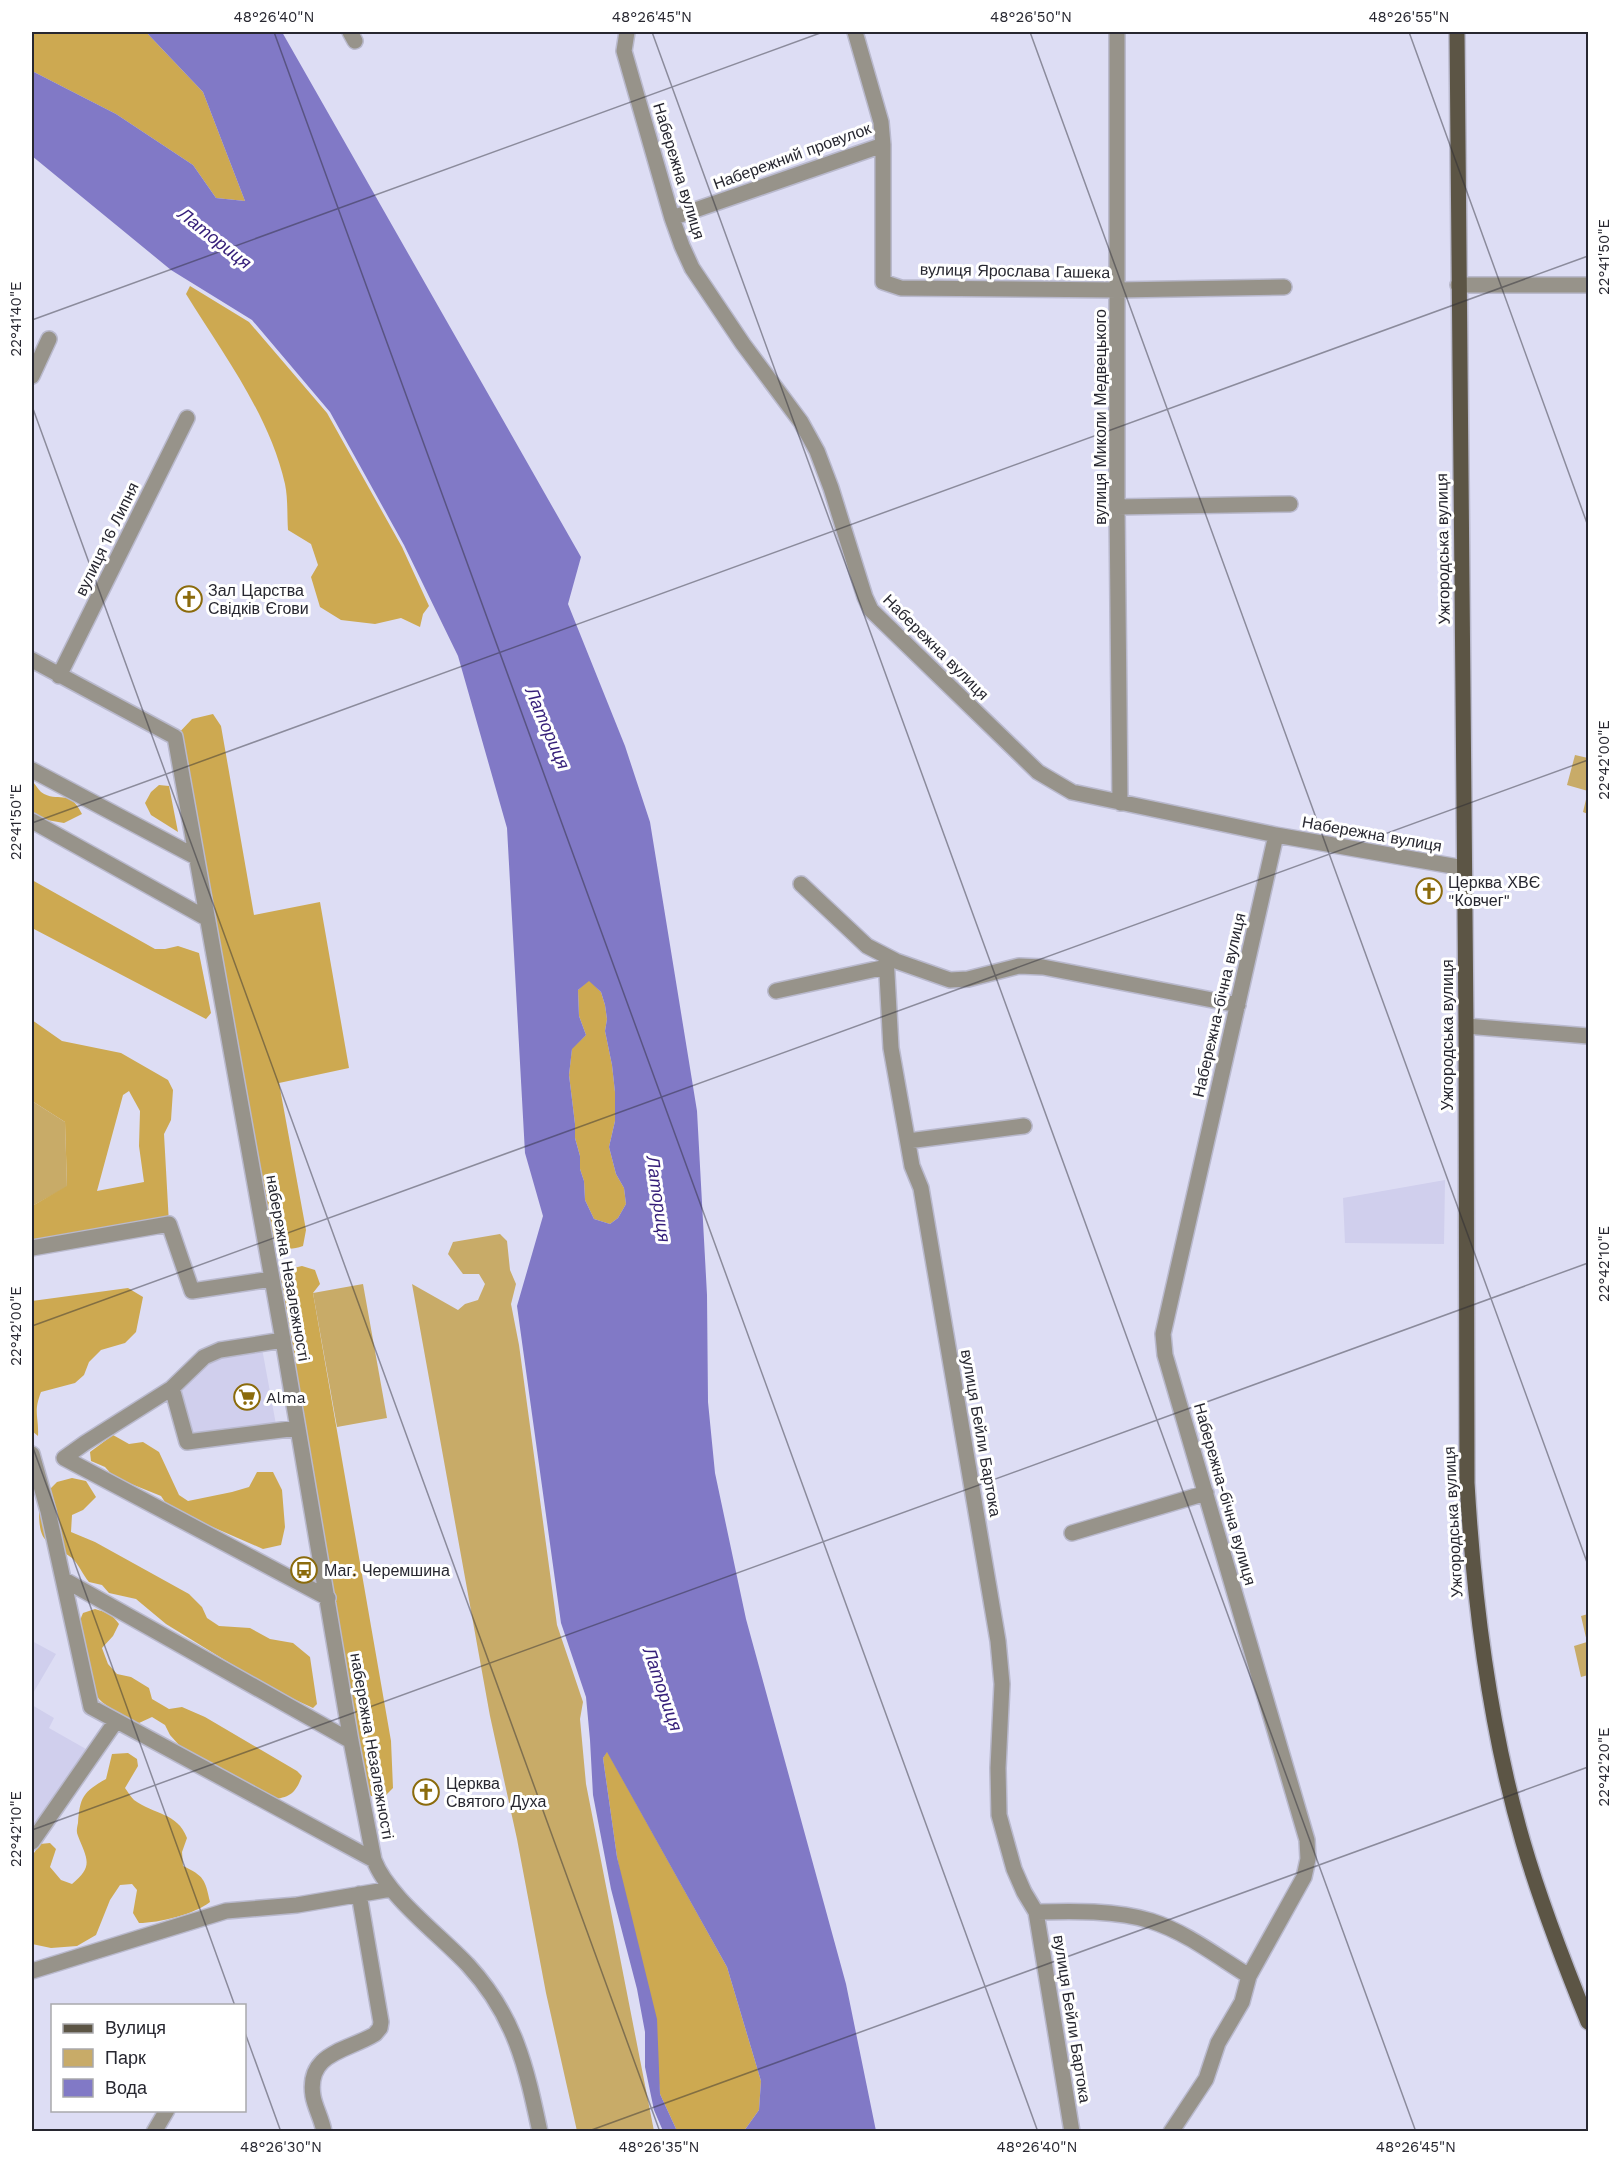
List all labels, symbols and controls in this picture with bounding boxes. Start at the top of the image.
text: 48°26'40"N [234,8,314,26]
text: 48°26'45"N [612,8,692,26]
text: 48°26'50"N [990,8,1072,26]
text: 48°26'55"N [1368,8,1450,26]
street label: Набережна вулиця [649,100,709,242]
street label: Набережний провулок [711,118,874,193]
water label: Латориця [173,202,256,273]
text: 22°41'50"E [1595,219,1613,295]
street label: вулиця Ярослава Гашека [920,260,1110,282]
text: 22°41'40"E [7,281,25,357]
street label: вулиця Миколи Медвецького [1091,309,1110,525]
street label: Ужгородська вулиця [1432,473,1454,625]
street label: вулиця 16 Липня [71,479,143,599]
place label: Зал Царства Свідків Єгови [208,581,309,618]
church icon: Зал Царства Свідків Єгови [174,584,204,614]
street label: Набережна вулиця [879,590,993,704]
water label: Латориця [521,683,575,773]
text: 22°42'00"E [1595,720,1613,800]
text: 22°41'50"E [7,784,25,860]
street label: Набережна вулиця [1301,812,1443,856]
place label: Церква ХВЄ "Ковчег" [1448,873,1540,910]
church icon: Церква ХВЄ "Ковчег" [1414,876,1444,906]
street label: Набережна-бічна вулиця [1189,911,1249,1099]
street label: Ужгородська вулиця [1438,959,1457,1111]
water label: Латориця [642,1153,676,1244]
street label: набережна Незалежності [262,1173,314,1363]
text: 22°42'10"E [1595,1226,1613,1302]
text: 22°42'00"E [7,1286,25,1366]
street label: вулиця Бейли Бартока [957,1348,1005,1518]
supermarket icon: Alma [232,1382,262,1412]
place label: Alma [266,1388,306,1407]
street label: Набережна-бічна вулиця [1190,1401,1260,1587]
street label: Ужгородська вулиця [1440,1446,1466,1598]
bus stop icon: Маг. Черемшина [289,1555,319,1585]
place label: Маг. Черемшина [324,1561,450,1580]
water label: Латориця [639,1643,687,1734]
street label: набережна Незалежності [346,1651,398,1841]
text: 22°42'20"E [1595,1727,1613,1807]
place label: Церква Святого Духа [446,1774,546,1811]
church icon: Церква Святого Духа [411,1777,441,1807]
text: 22°42'10"E [7,1791,25,1867]
street label: вулиця Бейли Бартока [1049,1934,1095,2104]
legend [51,2004,246,2112]
text: Вулиця [105,2017,166,2038]
text: Парк [105,2047,146,2068]
text: Вода [105,2077,148,2098]
text: 48°26'30"N [240,2138,322,2156]
text: 48°26'35"N [618,2138,700,2156]
text: 48°26'40"N [997,2138,1077,2156]
text: 48°26'45"N [1376,2138,1456,2156]

